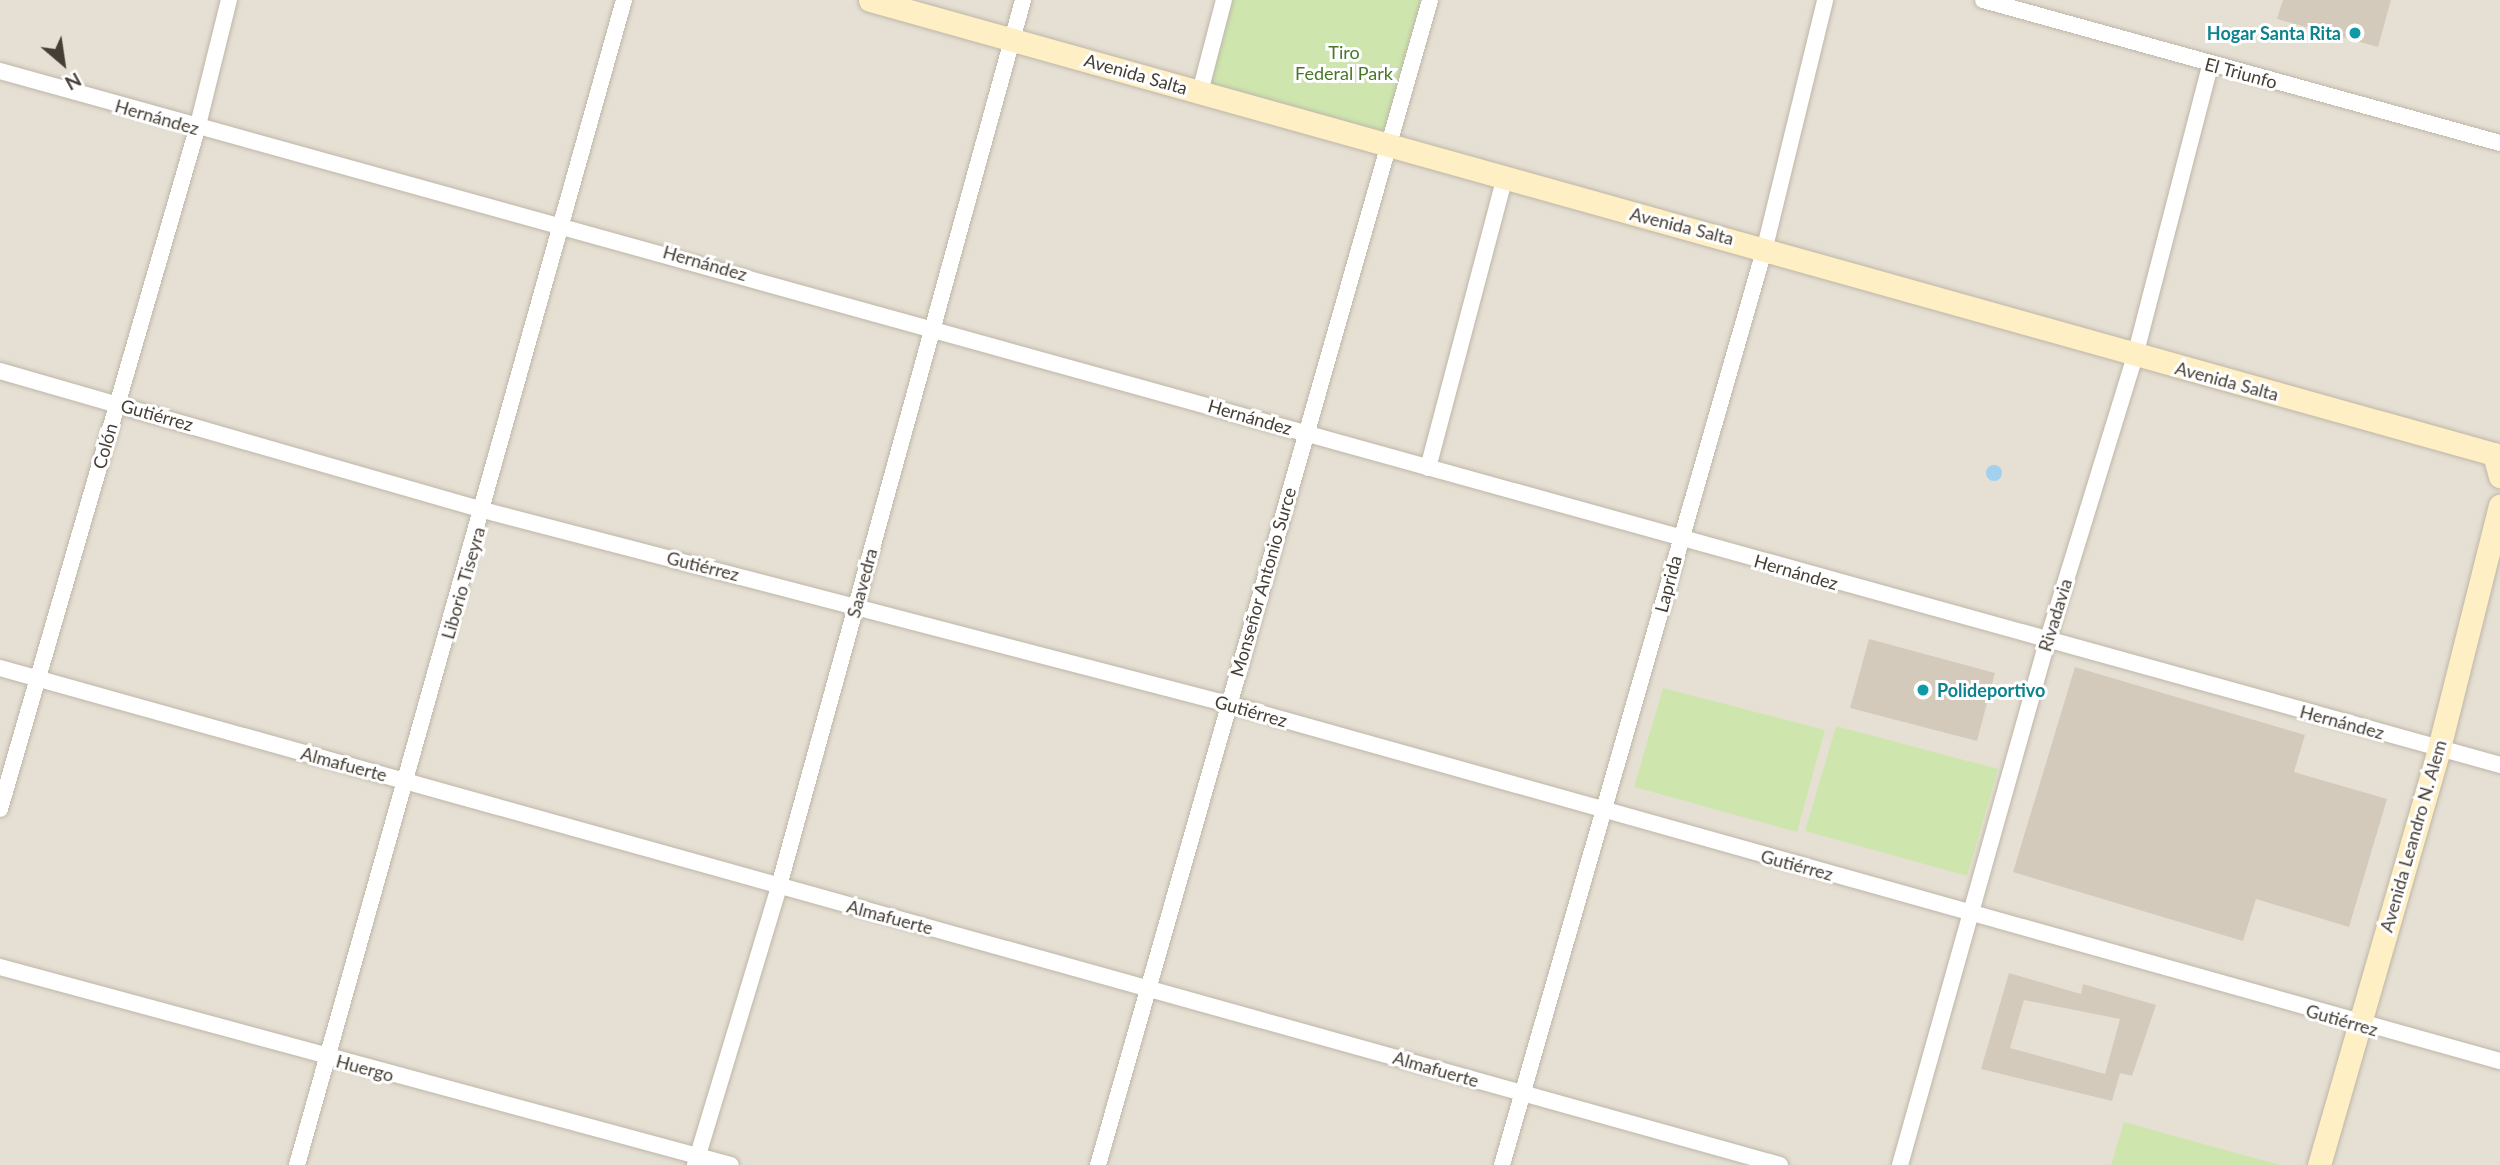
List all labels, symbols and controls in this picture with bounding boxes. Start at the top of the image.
place label: Hogar Santa Rita [2206,22,2341,44]
marker: Hogar Santa Rita [2347,25,2363,41]
north arrow [28,28,98,98]
park label: Tiro Federal Park [1295,42,1393,84]
street label: Avenida Salta [1082,49,1190,99]
street label: El Triunfo [2202,53,2280,93]
text: N [61,68,85,95]
street label: Hernández [113,95,201,139]
street label: Avenida Salta [1628,203,1736,249]
street label: Hernández [661,241,749,285]
street label: Avenida Salta [2173,357,2281,405]
street label: Gutiérrez [118,394,196,436]
street label: Hernández [1206,395,1294,439]
street label: Colón [88,421,122,471]
street label: Monseñor Antonio Surce [1225,484,1301,680]
street label: Liborio Tiseyra [437,524,489,642]
street label: Saavedra [842,546,882,620]
street label: Gutiérrez [664,547,742,585]
street label: Hernández [1752,550,1840,594]
street label: Laprida [1650,553,1686,615]
street label: Rivadavia [2034,576,2076,654]
place label: Polideportivo [1937,679,2045,701]
marker: Polideportivo [1915,682,1931,698]
street label: Gutiérrez [1212,690,1290,732]
street label: Hernández [2298,700,2386,744]
street label: Avenida Leandro N. Alem [2375,737,2451,935]
street label: Almafuerte [299,742,389,786]
street label: Gutiérrez [1758,845,1836,885]
street label: Almafuerte [845,895,935,939]
street label: Gutiérrez [2303,999,2381,1041]
street label: Almafuerte [1391,1046,1481,1092]
street label: Huergo [334,1050,396,1086]

